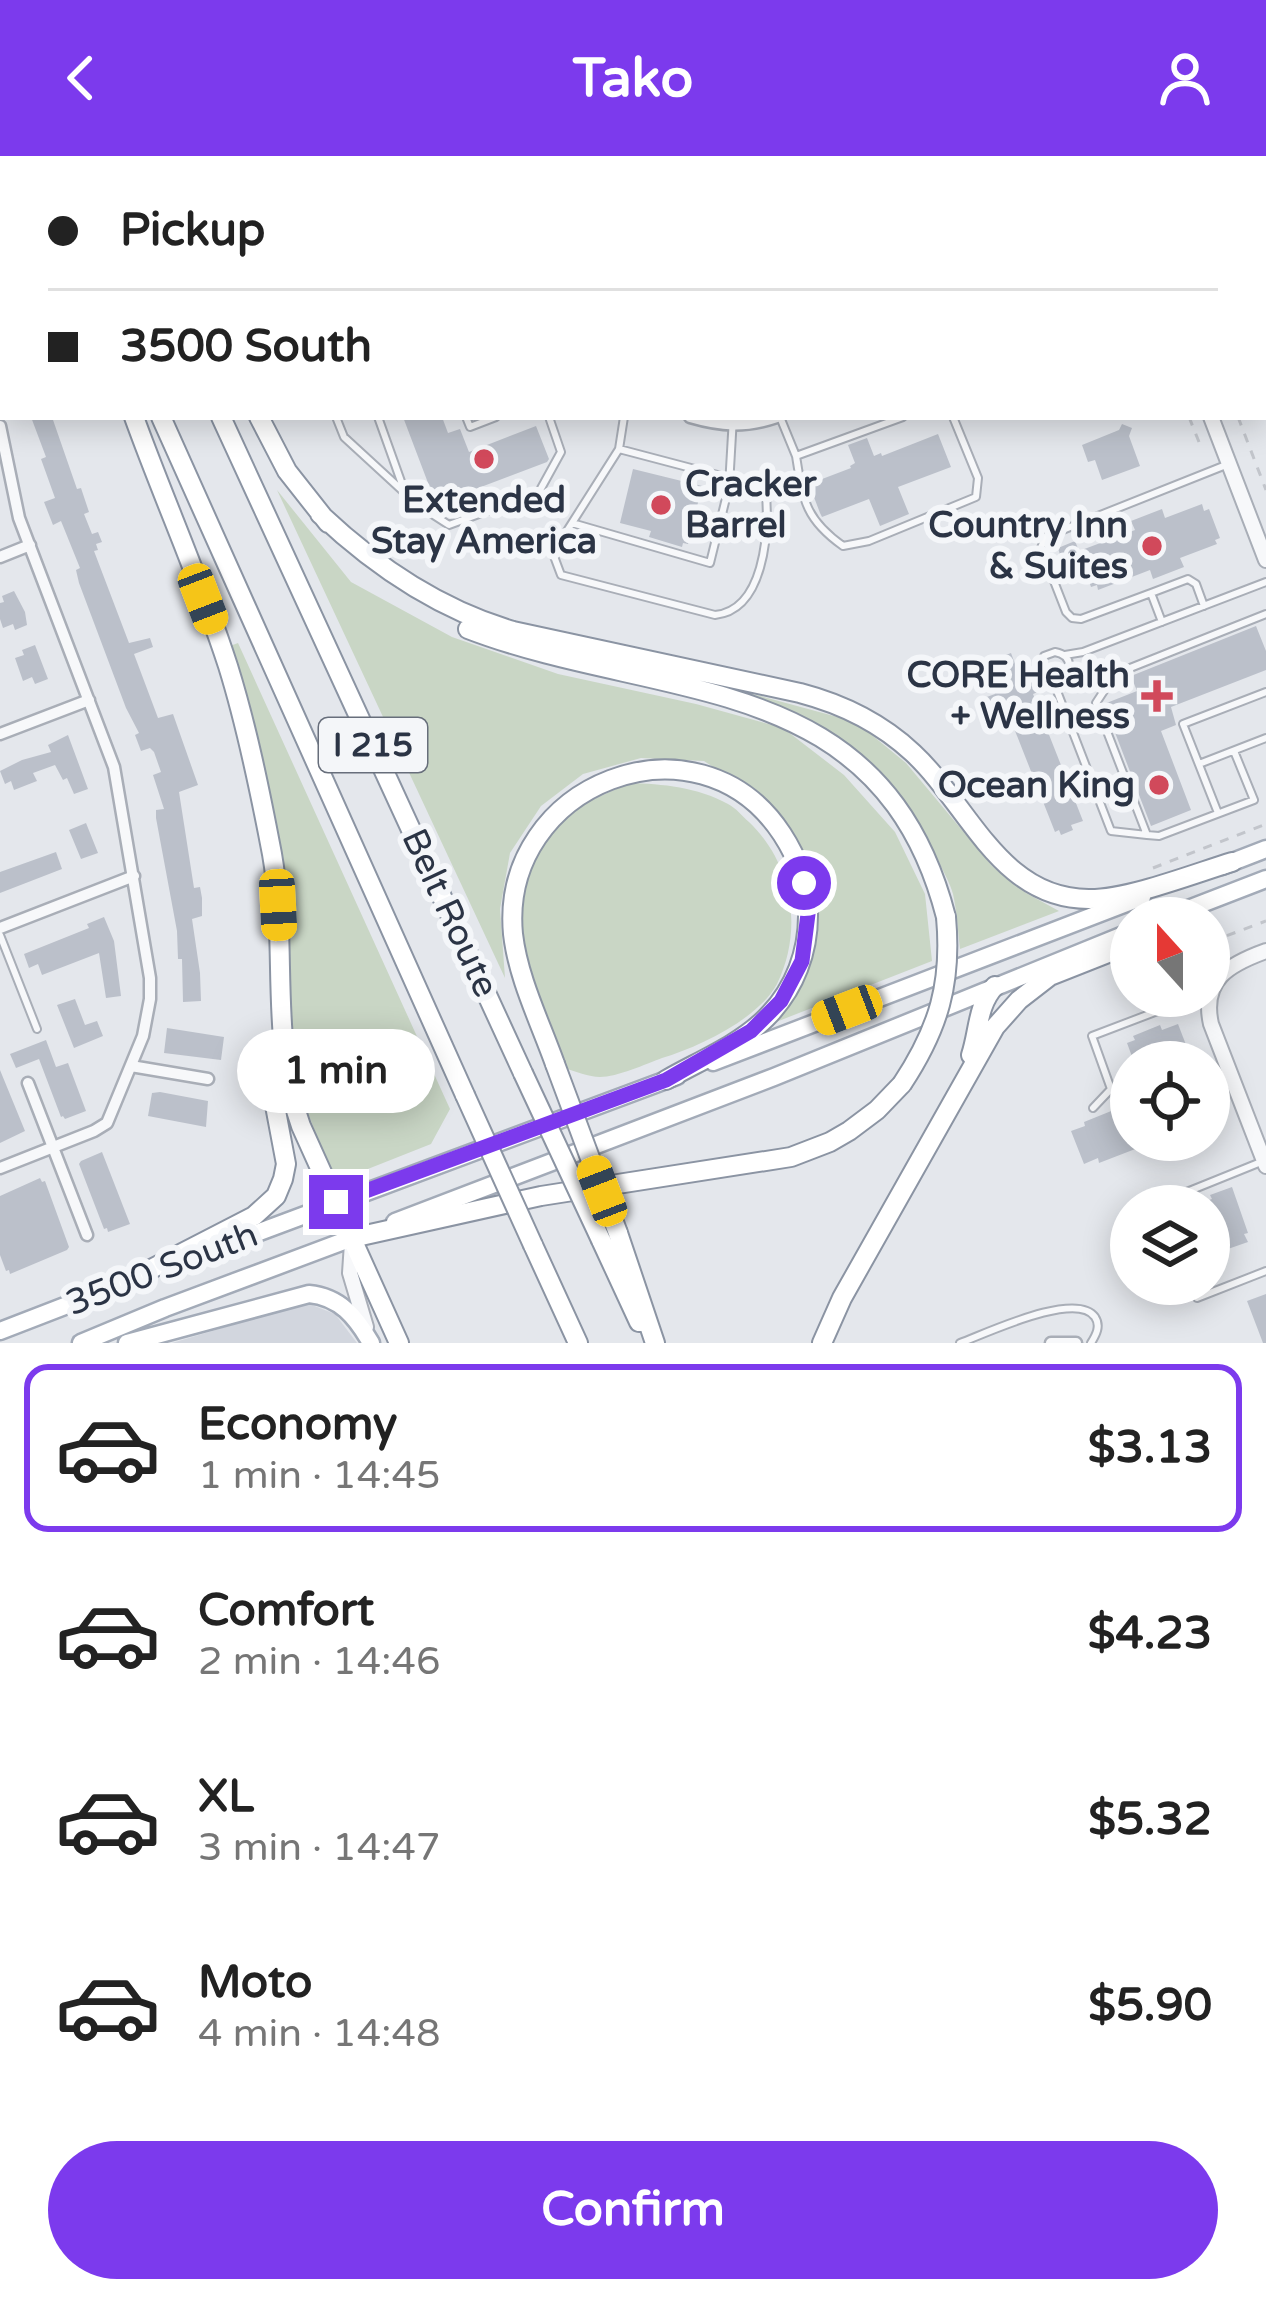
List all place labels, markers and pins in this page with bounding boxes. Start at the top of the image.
marker: Extended Stay America [471,446,497,472]
place label: Cracker Barrel [685,463,818,547]
place label: Extended Stay America [371,479,597,563]
marker: Cracker Barrel [648,492,674,518]
place label: Country Inn & Suites [928,504,1128,588]
marker: Country Inn & Suites [1139,533,1165,559]
place label: CORE Health + Wellness [907,654,1130,738]
marker: CORE Health + Wellness [1141,680,1173,712]
place label: Ocean King [938,764,1135,807]
marker: Ocean King [1146,772,1172,798]

